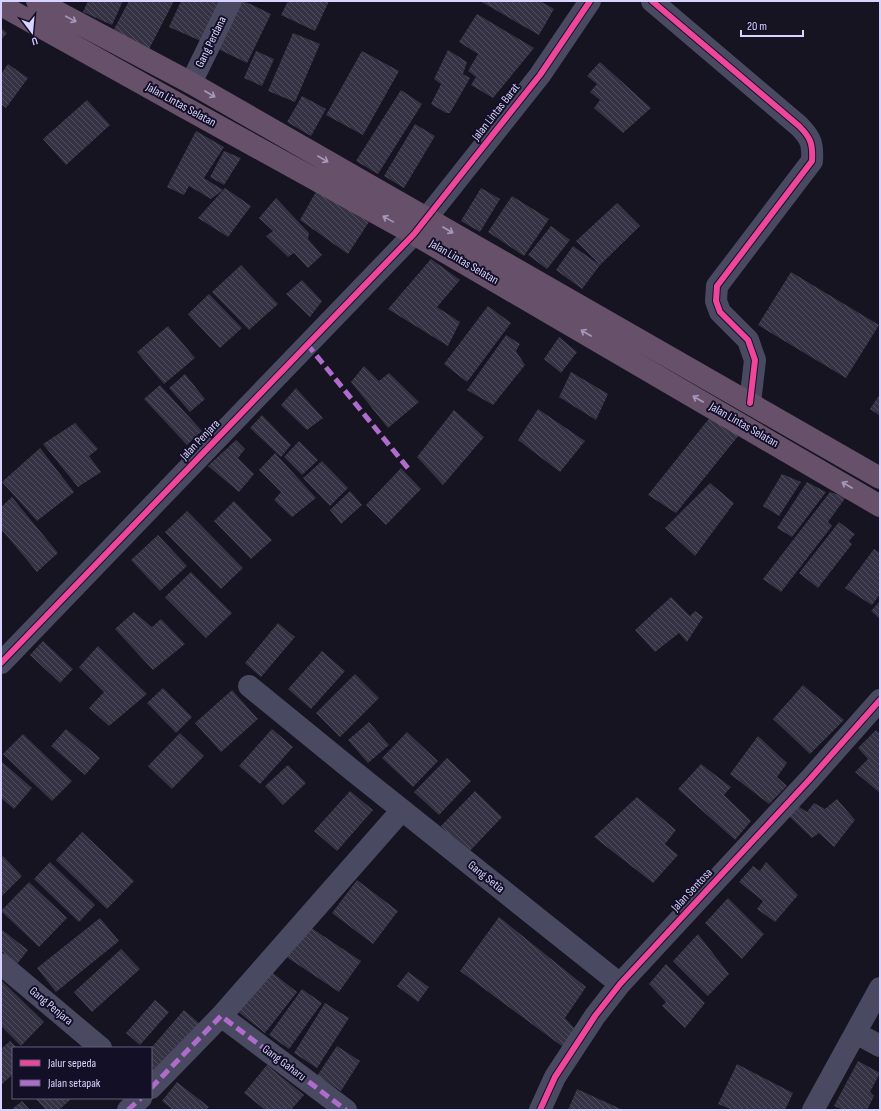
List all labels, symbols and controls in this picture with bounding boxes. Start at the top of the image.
north arrow [12,12,52,52]
scale bar [741,12,803,38]
street label: Gang Perdana [192,14,230,70]
one-way arrow [65,16,77,24]
text: 20 m [747,19,767,34]
text: U [30,34,39,48]
street label: Jalan Lintas Selatan [143,79,219,130]
street label: Jalan Lintas Barat [468,80,523,145]
one-way arrow [204,91,216,99]
one-way arrow [317,155,329,163]
one-way arrow [382,215,394,223]
one-way arrow [442,226,454,234]
street label: Jalan Lintas Selatan [426,236,501,288]
one-way arrow [580,329,592,337]
one-way arrow [692,394,704,402]
street label: Jalan Lintas Selatan [706,399,781,451]
street label: Jalan Penjara [176,416,223,464]
one-way arrow [841,481,853,489]
street label: Gang Setia [465,858,508,897]
street label: Jalan Sentosa [668,865,716,915]
street label: Gang Penjara [26,984,76,1029]
street label: Gang Gaharu [259,1042,309,1084]
legend [12,1047,152,1099]
text: Jalur sepeda [47,1056,97,1071]
text: Jalan setapak [47,1076,101,1091]

